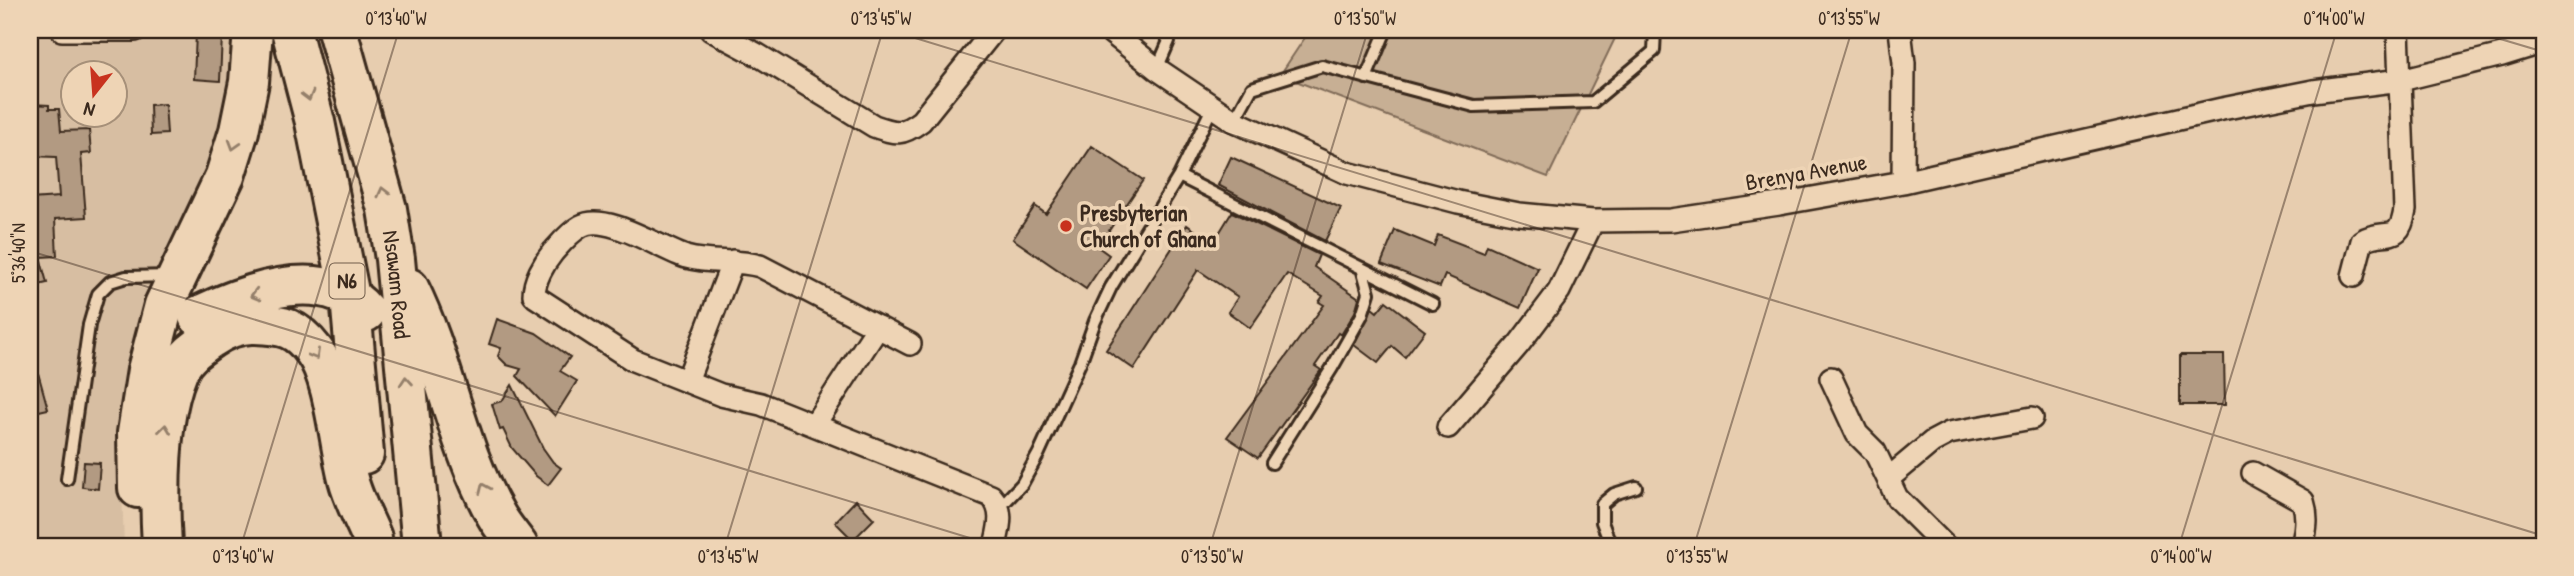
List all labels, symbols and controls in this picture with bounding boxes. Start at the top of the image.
text: 0°13'40"W [365,6,427,31]
text: 0°13'45"W [851,6,911,31]
text: 0°13'50"W [1334,6,1396,31]
text: 0°13'55"W [1818,6,1880,31]
text: 0°14'00"W [2303,6,2365,31]
north arrow [60,60,130,130]
one-way arrow [300,90,315,102]
text: N [80,96,98,124]
one-way arrow [228,139,243,151]
street label: Brenya Avenue [1743,146,1869,197]
one-way arrow [377,186,391,198]
place label: Presbyterian Church of Ghana [1080,197,1216,254]
marker: Presbyterian Church of Ghana [1058,218,1074,234]
text: 5°36'40"N [6,223,31,283]
street label: Nsawam Road [376,228,418,340]
road number: N6 [330,264,364,298]
one-way arrow [249,286,261,301]
one-way arrow [307,348,320,361]
one-way arrow [399,375,414,386]
one-way arrow [158,424,173,435]
one-way arrow [478,482,492,495]
text: 0°13'40"W [212,544,274,569]
text: 0°13'45"W [698,544,758,569]
text: 0°13'50"W [1181,544,1243,569]
text: 0°13'55"W [1666,544,1728,569]
text: 0°14'00"W [2150,544,2212,569]

